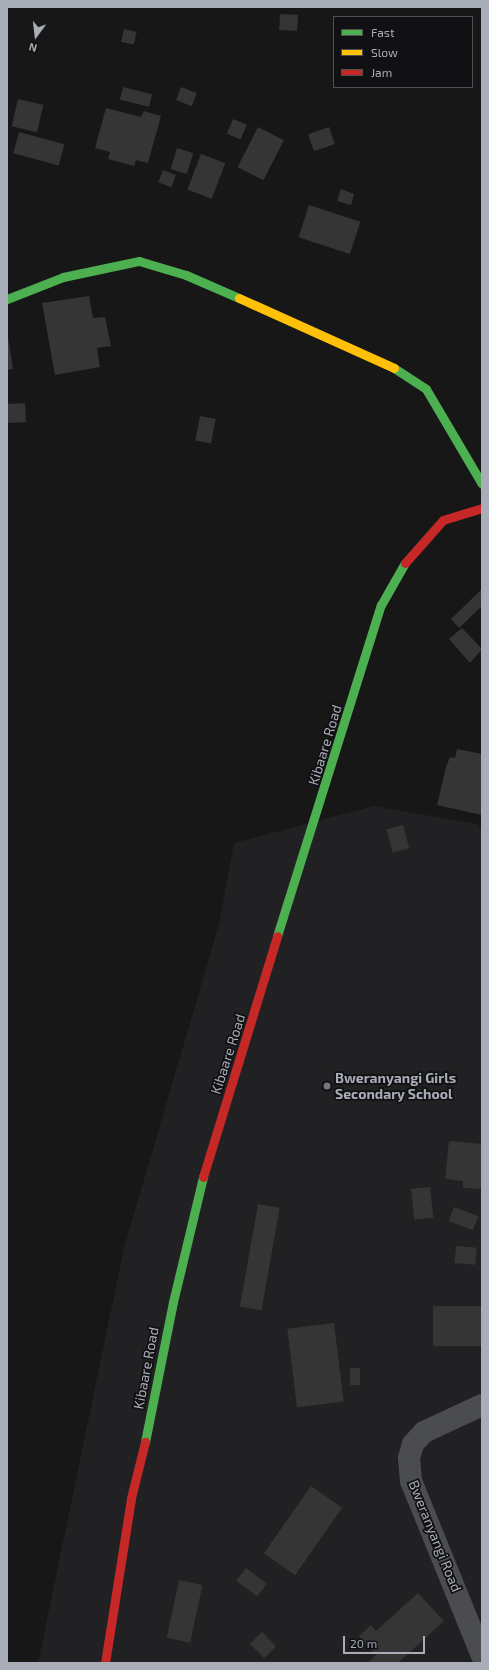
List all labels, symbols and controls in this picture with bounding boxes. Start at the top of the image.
north arrow [16,16,56,56]
legend [333,16,473,88]
text: Fast [371,25,394,39]
text: N [27,41,38,55]
text: Slow [371,45,398,59]
text: Jam [371,65,392,79]
street label: Kibaare Road [305,703,345,787]
street label: Kibaare Road [207,1012,249,1096]
place label: Bweranyangi Girls Secondary School [335,1070,456,1102]
marker: Bweranyangi Girls Secondary School [322,1081,332,1091]
street label: Kibaare Road [130,1325,162,1411]
street label: Bweranyangi Road [405,1478,465,1594]
scale bar [345,1628,427,1654]
text: 20 m [350,1636,377,1650]

